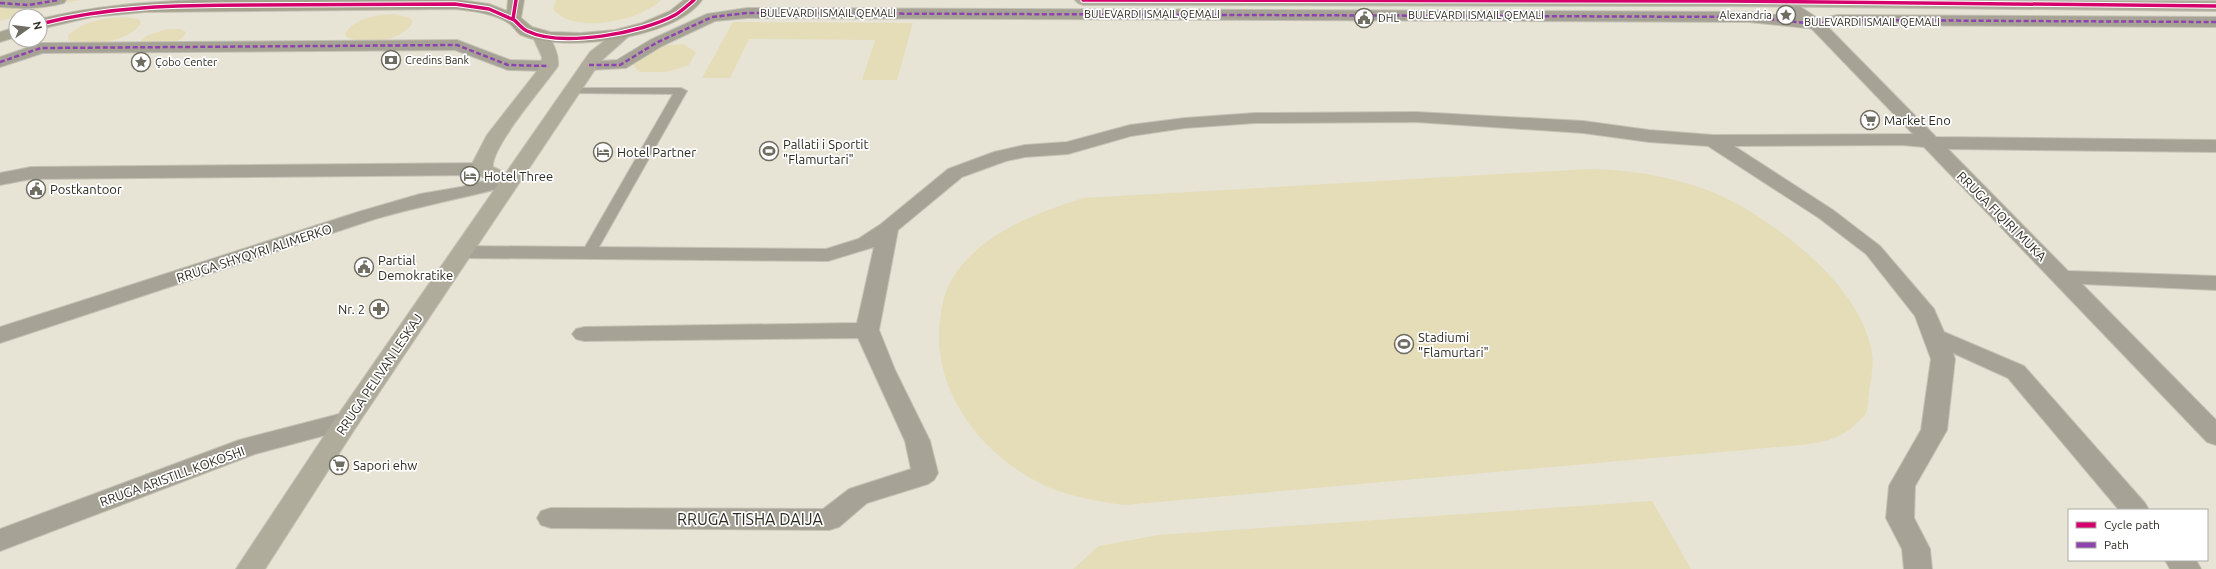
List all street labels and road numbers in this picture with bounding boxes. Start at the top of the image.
street label: BULEVARDI ISMAIL QEMALI [760,7,896,19]
street label: BULEVARDI ISMAIL QEMALI [1084,8,1220,20]
street label: BULEVARDI ISMAIL QEMALI [1408,9,1544,21]
street label: BULEVARDI ISMAIL QEMALI [1804,16,1940,28]
street label: RRUGA FIQIRI MUKA [1954,169,2050,265]
street label: RRUGA SHYQYRI ALIMERKO [175,221,334,286]
street label: RRUGA PELIVAN LESKAJ [333,311,425,437]
street label: RRUGA ARISTILL KOKOSHI [98,443,246,509]
street label: RRUGA TISHA DAIJA [677,510,824,528]

